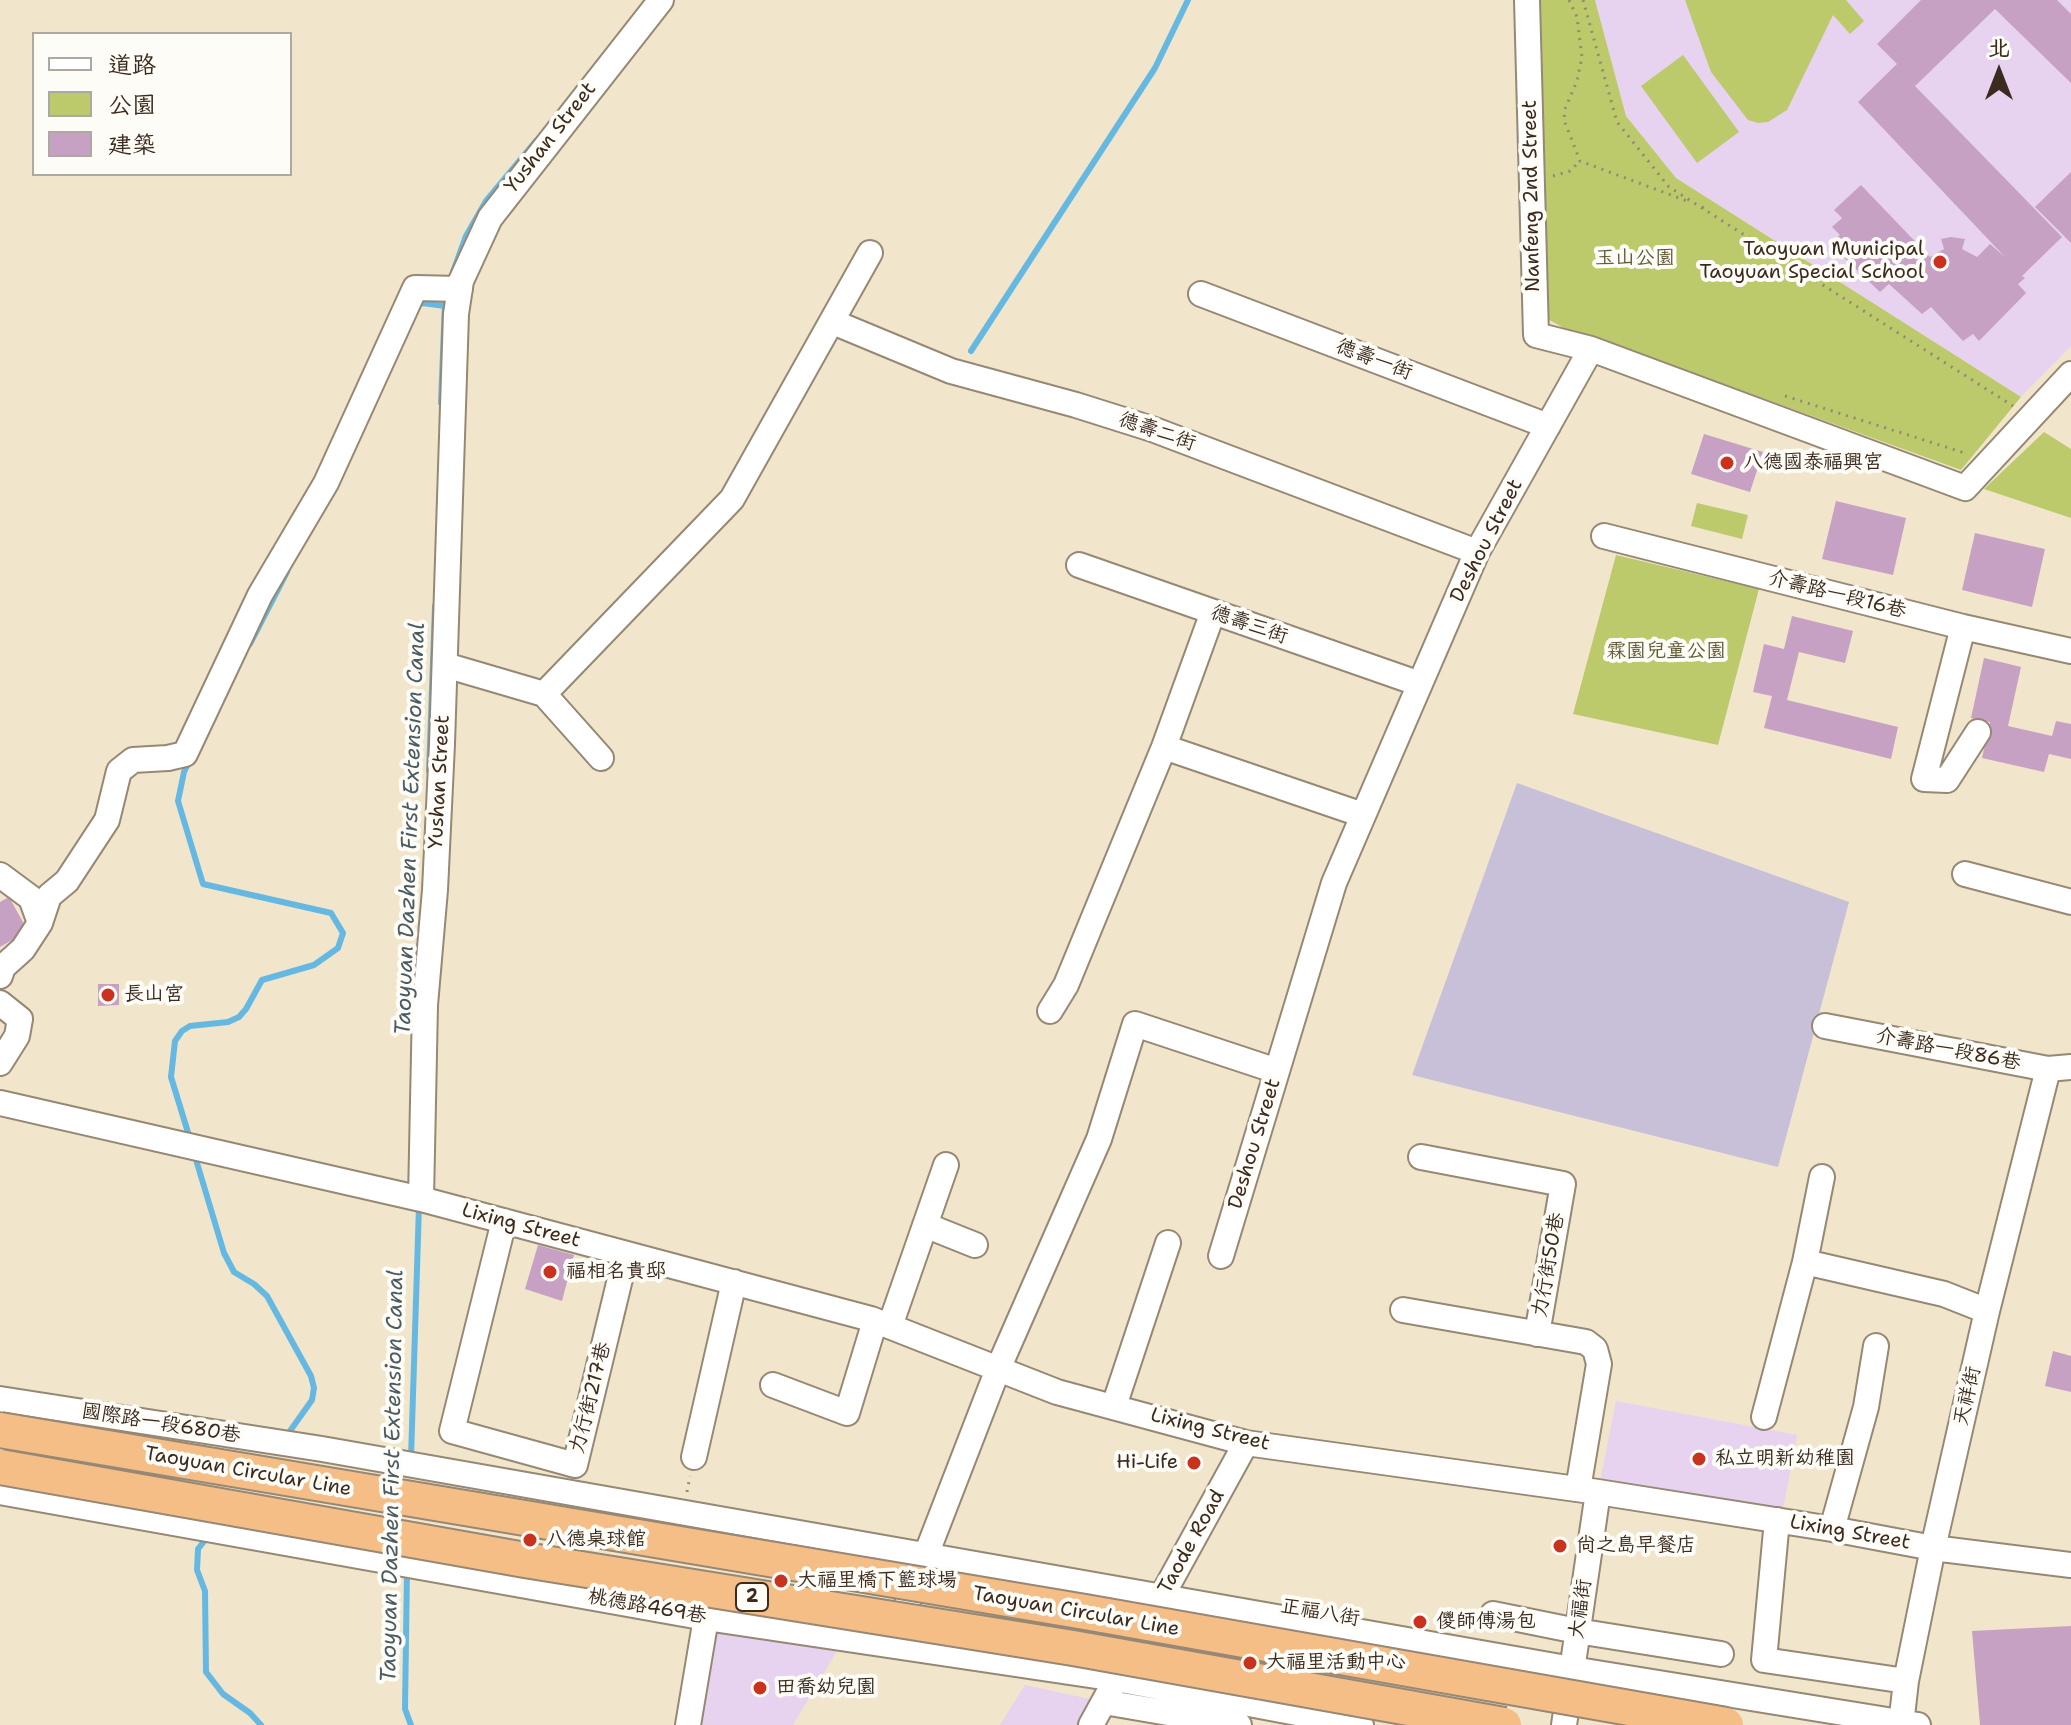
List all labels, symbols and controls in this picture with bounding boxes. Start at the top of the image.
legend [32,32,292,176]
north arrow [1959,32,2039,112]
text: 北 [1988,33,2010,62]
text: 道路 [108,49,156,81]
street label: Yushan Street [500,78,602,198]
text: 公園 [108,89,156,121]
street label: Nanfeng 2nd Street [1518,100,1546,292]
text: 建築 [108,129,156,161]
place label: Taoyuan Municipal Taoyuan Special School [1699,238,1924,285]
park label: 玉山公園 [1595,247,1675,271]
marker: Taoyuan Municipal Taoyuan Special School [1931,253,1949,271]
street label: 德壽一街 [1332,334,1416,386]
street label: 德壽二街 [1115,408,1199,456]
place label: 八德國泰福興宮 [1743,451,1883,475]
marker: 八德國泰福興宮 [1718,454,1736,472]
street label: Deshou Street [1446,475,1528,607]
street label: 介壽路一段16巷 [1765,566,1909,624]
street label: 德壽三街 [1207,601,1291,649]
water label: Taoyuan Dazhen First Extension Canal [391,622,431,1036]
park label: 霖園兒童公園 [1606,640,1726,664]
street label: Yushan Street [425,714,455,850]
place label: 長山宮 [124,983,184,1007]
marker: 長山宮 [99,986,117,1004]
street label: 介壽路一段86巷 [1873,1024,2023,1076]
street label: Deshou Street [1224,1076,1286,1212]
street label: Lixing Street [459,1199,583,1253]
street label: 力行街50巷 [1528,1211,1570,1319]
place label: 福相名貴邸 [566,1260,666,1284]
marker: 福相名貴邸 [541,1263,559,1281]
water label: Taoyuan Dazhen First Extension Canal [376,1269,410,1683]
street label: 力行街217巷 [566,1340,616,1456]
street label: 天祥街 [1950,1364,1986,1428]
street label: 國際路一段680巷 [80,1400,242,1448]
street label: Lixing Street [1148,1404,1272,1456]
street label: Taoyuan Circular Line [143,1442,353,1502]
place label: 私立明新幼稚園 [1715,1447,1855,1471]
marker: 私立明新幼稚園 [1690,1450,1708,1468]
place label: Hi-Life [1116,1451,1178,1475]
marker: Hi-Life [1185,1454,1203,1472]
street label: Taode Road [1154,1486,1230,1598]
street label: Lixing Street [1788,1511,1912,1555]
place label: 八德桌球館 [546,1528,646,1552]
marker: 八德桌球館 [521,1531,539,1549]
place label: 尚之島早餐店 [1576,1534,1696,1558]
marker: 尚之島早餐店 [1551,1537,1569,1555]
place label: 大福里橋下籃球場 [797,1569,957,1593]
marker: 大福里橋下籃球場 [772,1572,790,1590]
street label: 大福街 [1565,1578,1597,1640]
street label: Taoyuan Circular Line [971,1582,1181,1642]
road number: 2 [736,1583,768,1611]
street label: 桃德路469巷 [586,1585,708,1629]
street label: 正福八街 [1279,1594,1361,1632]
place label: 儍師傅湯包 [1436,1610,1536,1634]
marker: 儍師傅湯包 [1411,1613,1429,1631]
place label: 大福里活動中心 [1266,1651,1406,1675]
marker: 大福里活動中心 [1241,1654,1259,1672]
place label: 田喬幼兒園 [776,1676,876,1700]
marker: 田喬幼兒園 [751,1679,769,1697]

